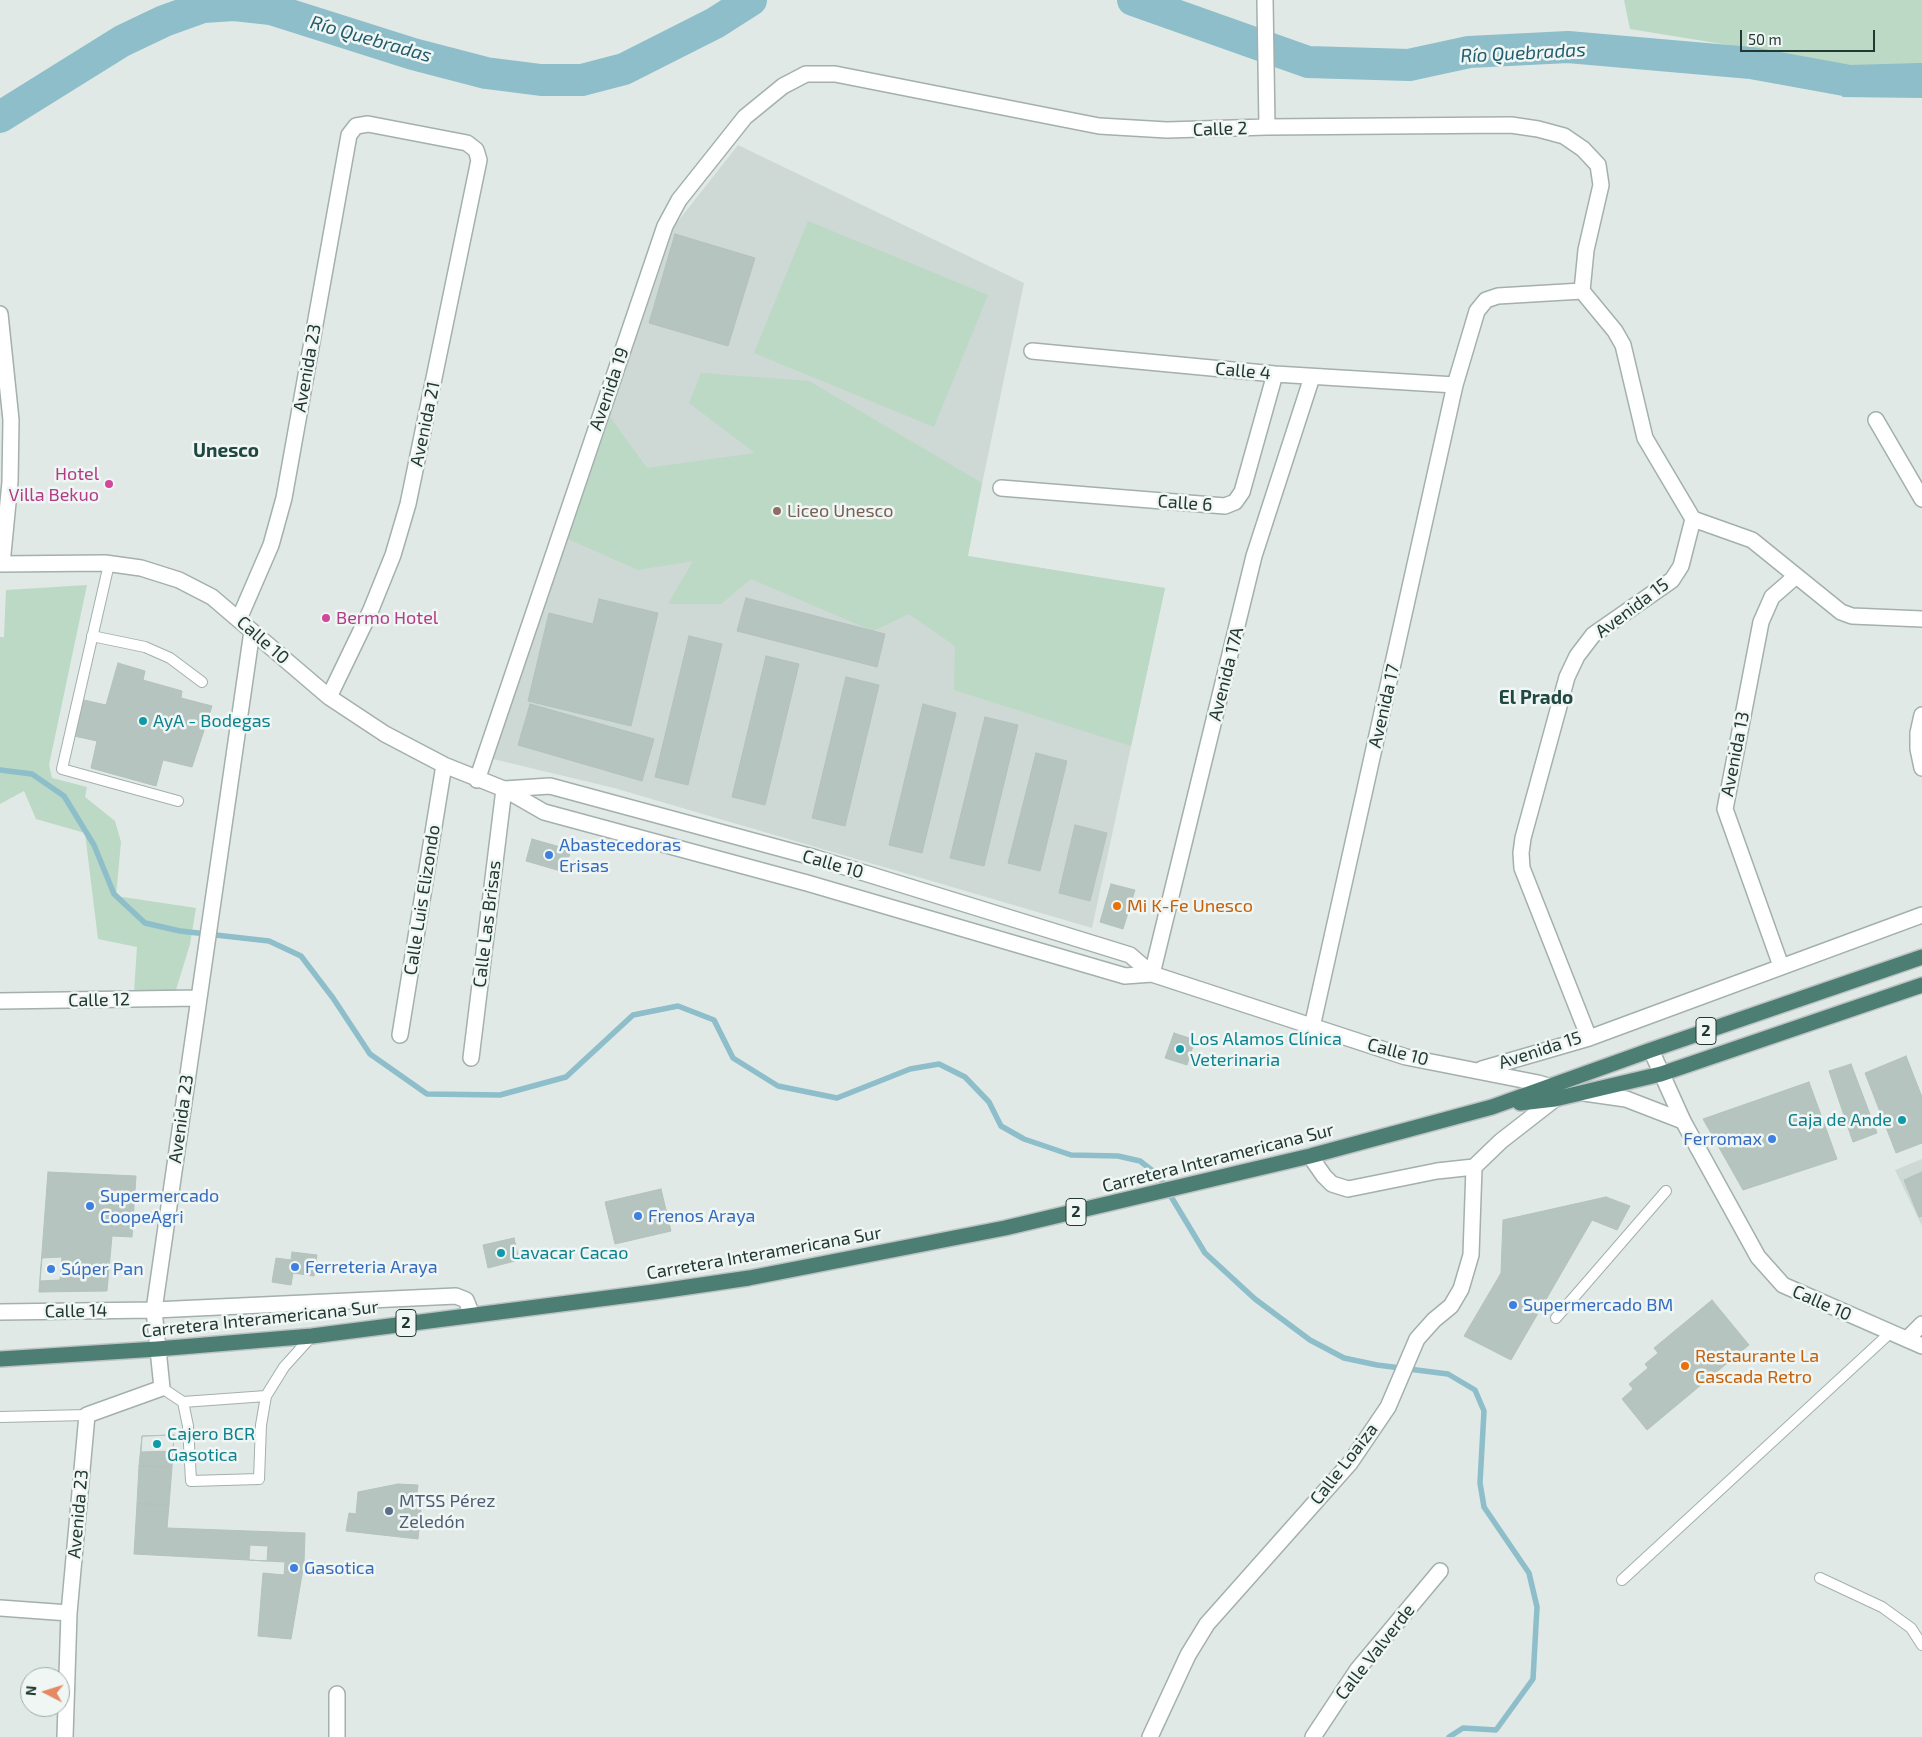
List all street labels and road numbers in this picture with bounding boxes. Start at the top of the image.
street label: Calle 2 [1192,117,1248,141]
street label: Avenida 23 [289,322,325,414]
street label: Avenida 19 [585,345,633,433]
street label: Calle 4 [1214,358,1272,384]
street label: Avenida 21 [405,380,445,468]
street label: Calle 6 [1157,490,1213,516]
street label: Avenida 15 [1591,574,1673,642]
street label: Calle 10 [232,611,294,669]
street label: Avenida 17A [1204,625,1248,723]
street label: Avenida 17 [1364,662,1404,750]
street label: Avenida 13 [1716,710,1754,798]
street label: Calle Luis Elizondo [399,823,445,977]
street label: Calle 10 [800,845,866,883]
street label: Calle Las Brisas [468,859,506,989]
street label: Calle 12 [68,989,130,1011]
road number: 2 [1696,1018,1716,1044]
street label: Avenida 15 [1496,1026,1584,1074]
street label: Calle 10 [1365,1033,1431,1071]
street label: Avenida 23 [164,1073,198,1165]
street label: Carretera Interamericana Sur [1100,1119,1336,1197]
road number: 2 [1066,1198,1086,1226]
street label: Carretera Interamericana Sur [645,1222,883,1284]
street label: Calle 10 [1789,1280,1855,1326]
street label: Carretera Interamericana Sur [140,1296,380,1342]
street label: Calle 14 [44,1300,108,1322]
road number: 2 [396,1310,416,1336]
street label: Calle Loaiza [1306,1419,1382,1509]
street label: Avenida 23 [63,1469,93,1559]
street label: Calle Valverde [1331,1600,1419,1704]

